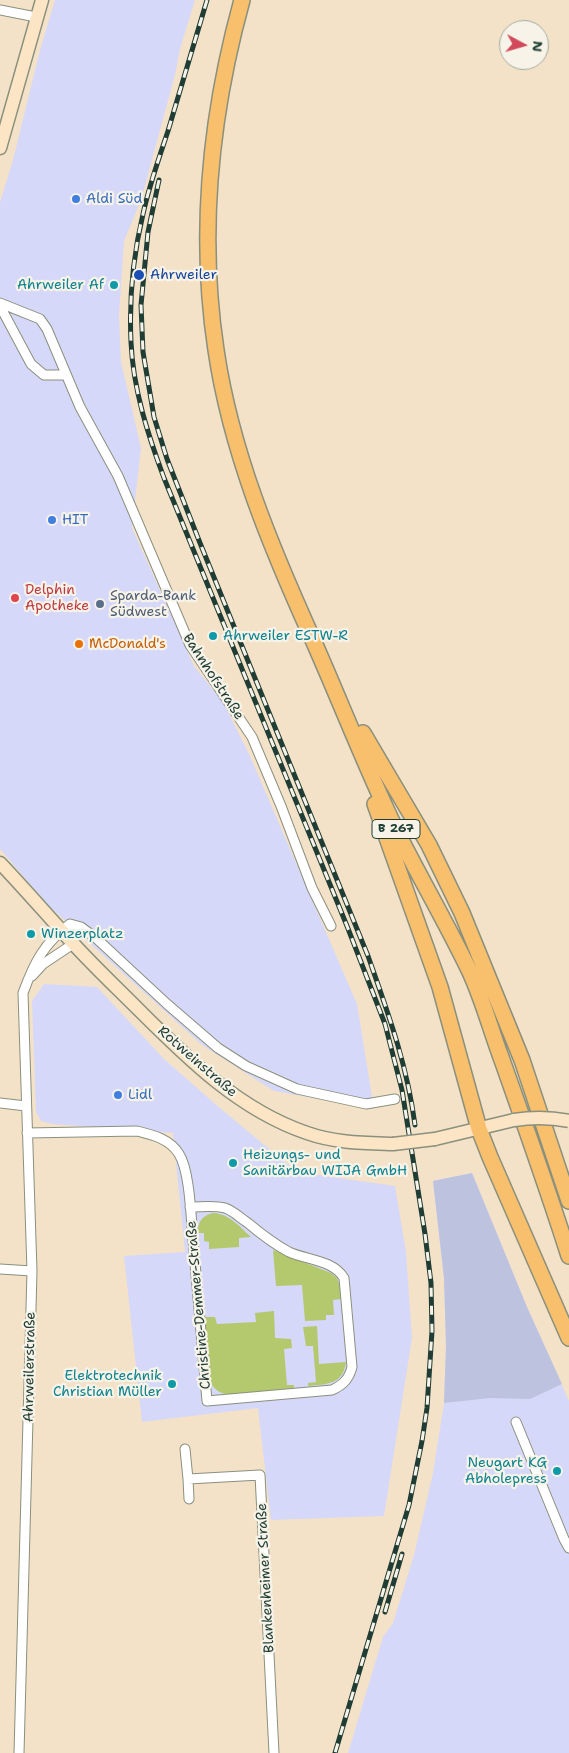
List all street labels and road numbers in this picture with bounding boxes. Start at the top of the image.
street label: Bahnhofstraße [179,631,247,723]
road number: B 267 [372,820,420,839]
street label: Rotweinstraße [154,1023,240,1101]
street label: Christine-Demmer-Straße [183,1220,215,1390]
street label: Ahrweilerstraße [21,1312,39,1422]
street label: Blankenheimer Straße [254,1503,278,1653]

